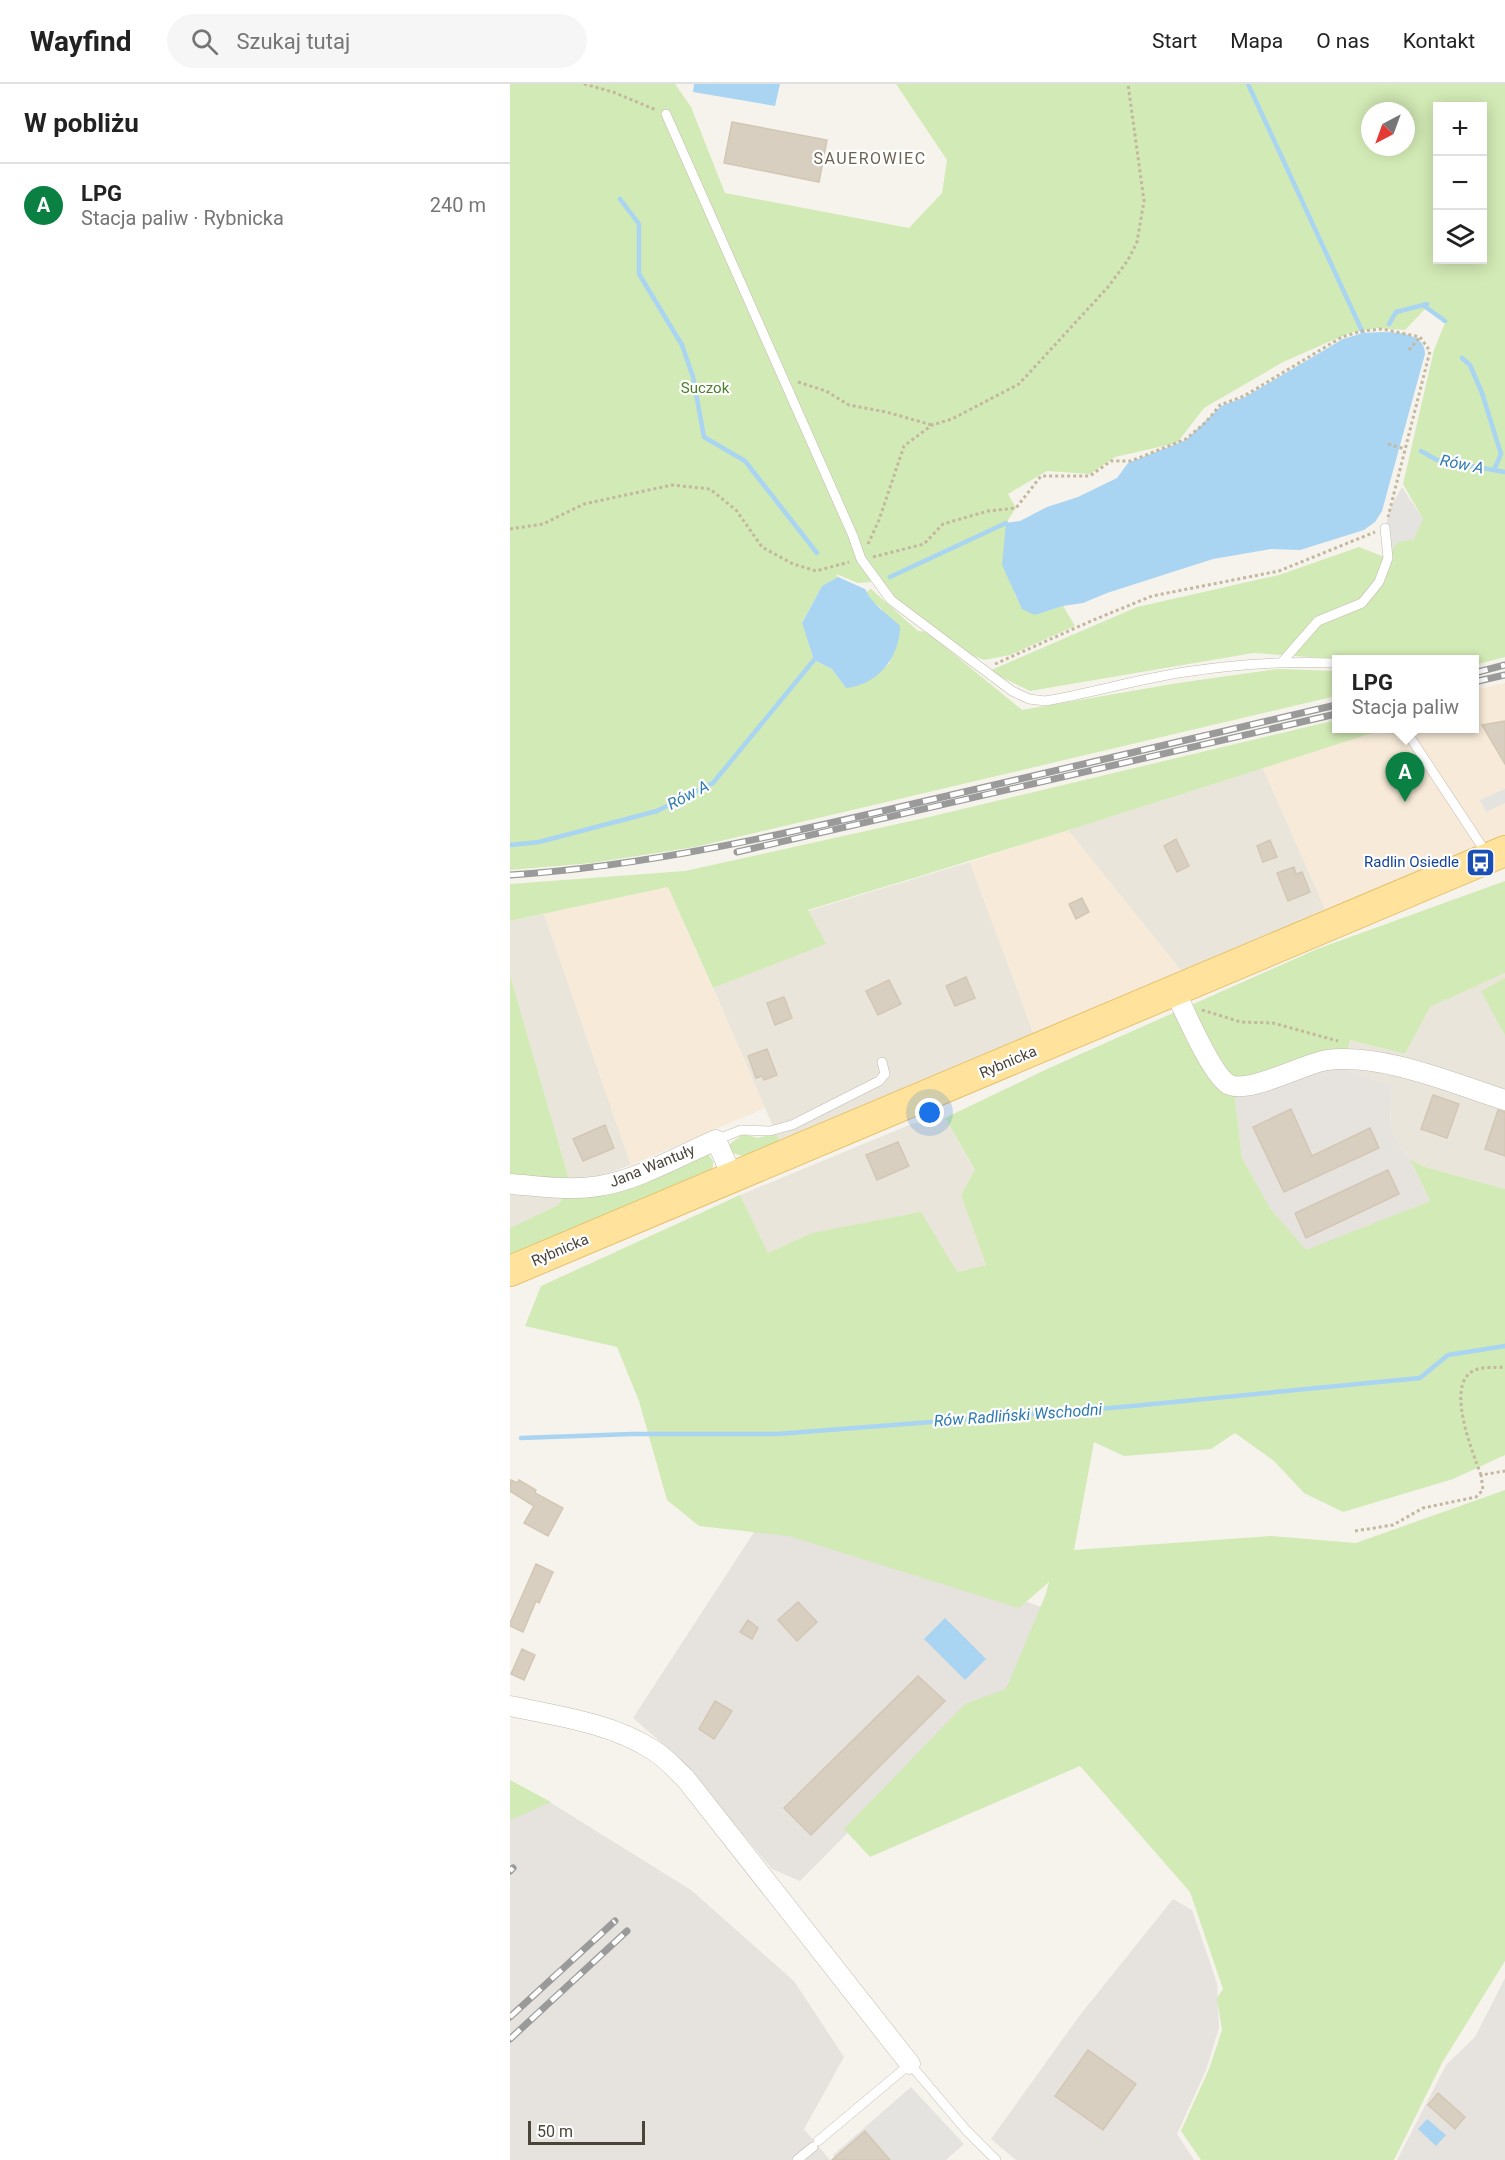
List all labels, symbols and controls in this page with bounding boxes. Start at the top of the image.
search box [167,14,587,68]
text: Wayfind [30,25,131,58]
icon: search [188,25,221,58]
text: Szukaj tutaj [236,29,350,54]
text: Start [1152,29,1197,53]
text: Mapa [1230,29,1283,53]
text: O nas [1316,29,1370,53]
text: Kontakt [1403,29,1475,53]
north arrow [1361,102,1415,156]
map controls [1433,102,1487,264]
button: + [1433,102,1487,156]
text: W pobliżu [24,108,139,138]
district label: SAUEROWIEC [813,149,927,168]
button: − [1433,156,1487,210]
text: LPG [81,181,122,206]
text: A [37,193,50,217]
text: 240 m [430,193,486,217]
text: Stacja paliw · Rybnicka [81,206,284,230]
button: layers [1433,210,1487,264]
park label: Suczok [681,379,730,397]
water label: Rów A [1439,450,1485,478]
popup [1332,655,1479,733]
text: LPG [1352,670,1393,695]
text: Stacja paliw [1352,695,1459,719]
pin: A [1386,752,1424,802]
water label: Rów A [664,776,712,814]
bus stop icon: Radlin Osiedle [1464,846,1496,878]
place label: Radlin Osiedle [1364,853,1459,871]
street label: Rybnicka [977,1042,1039,1082]
your location [915,1098,944,1127]
street label: Jana Wantuły [607,1141,697,1191]
street label: Rybnicka [529,1230,591,1270]
water label: Rów Radliński Wschodni [933,1400,1103,1430]
scale bar [528,2118,645,2146]
text: 50 m [537,2122,573,2141]

